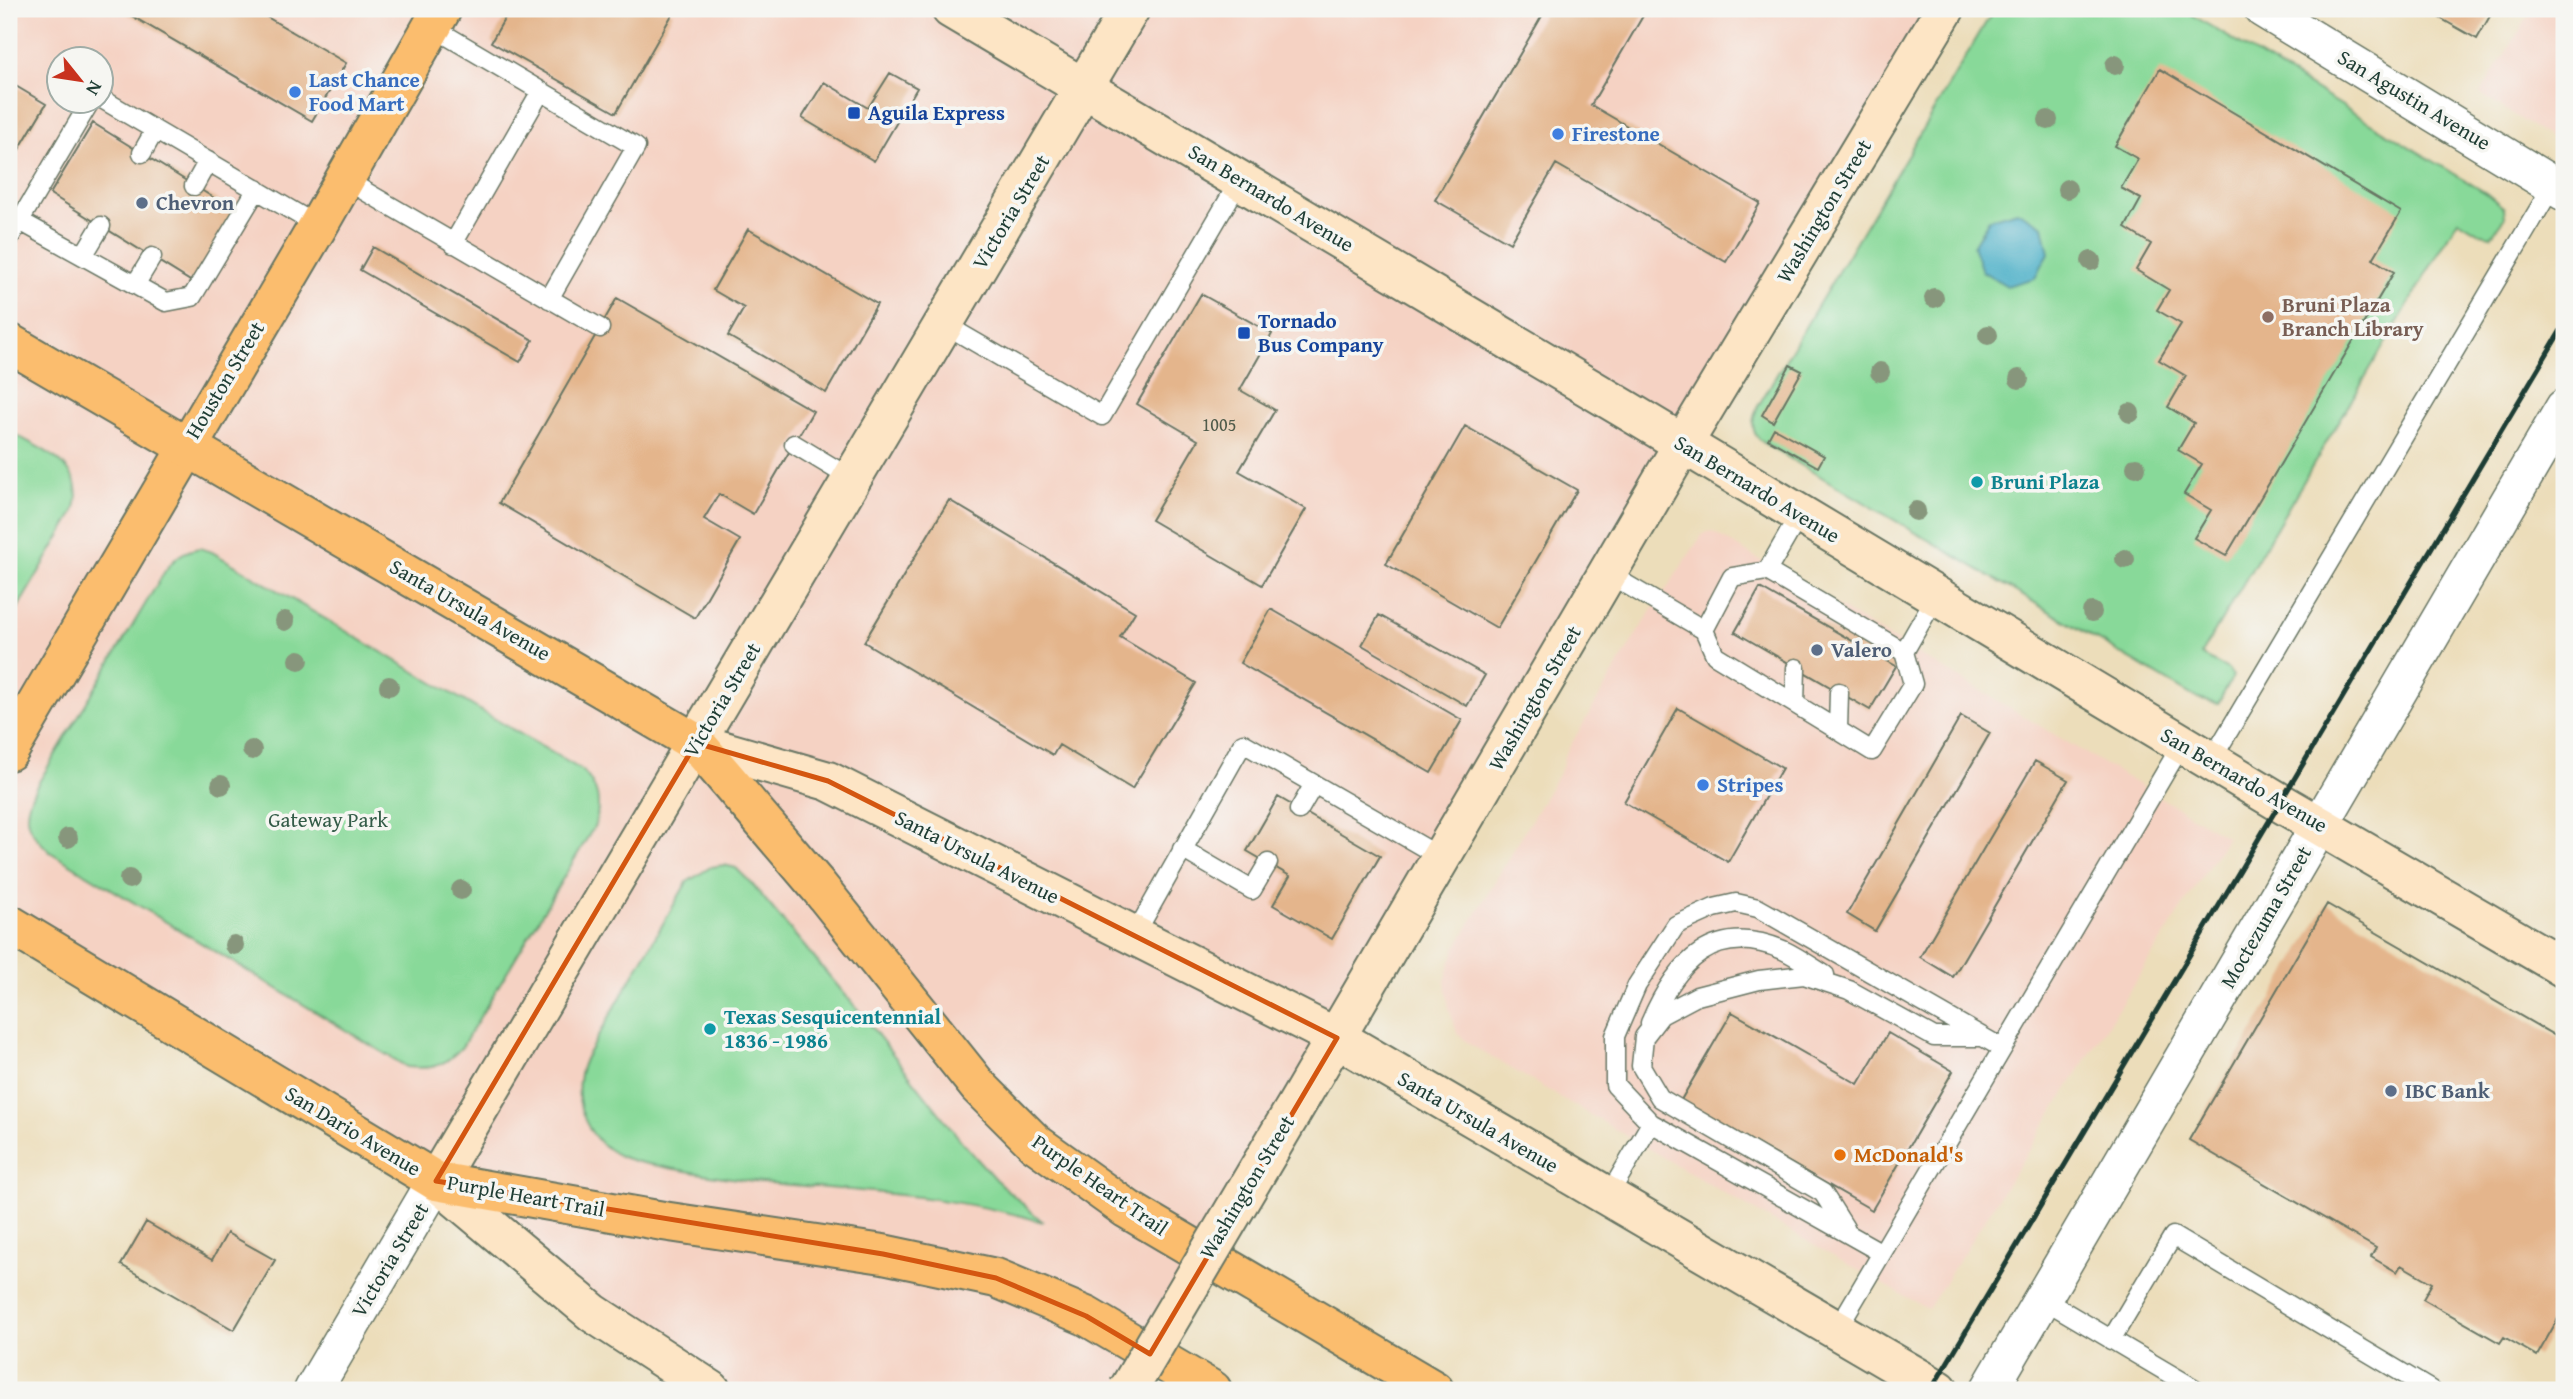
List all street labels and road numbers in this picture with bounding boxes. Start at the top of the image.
street label: San Agustin Avenue [2332,42,2497,158]
street label: Washington Street [1768,132,1879,289]
street label: San Bernardo Avenue [1183,136,1360,259]
street label: Victoria Street [964,148,1057,275]
street label: Houston Street [177,315,272,444]
street label: San Bernardo Avenue [1669,427,1846,550]
street label: Santa Ursula Avenue [384,551,557,668]
street label: Washington Street [1480,619,1589,776]
street label: Victoria Street [675,636,768,763]
street label: San Bernardo Avenue [2155,719,2334,840]
street label: Santa Ursula Avenue [890,802,1065,912]
street label: Moctezuma Street [2212,839,2319,994]
street label: Santa Ursula Avenue [1392,1063,1565,1180]
street label: San Dario Avenue [279,1078,427,1184]
street label: Washington Street [1191,1108,1302,1265]
street label: Purple Heart Trail [1026,1126,1175,1243]
street label: Purple Heart Trail [445,1166,607,1225]
street label: Victoria Street [343,1196,436,1323]

